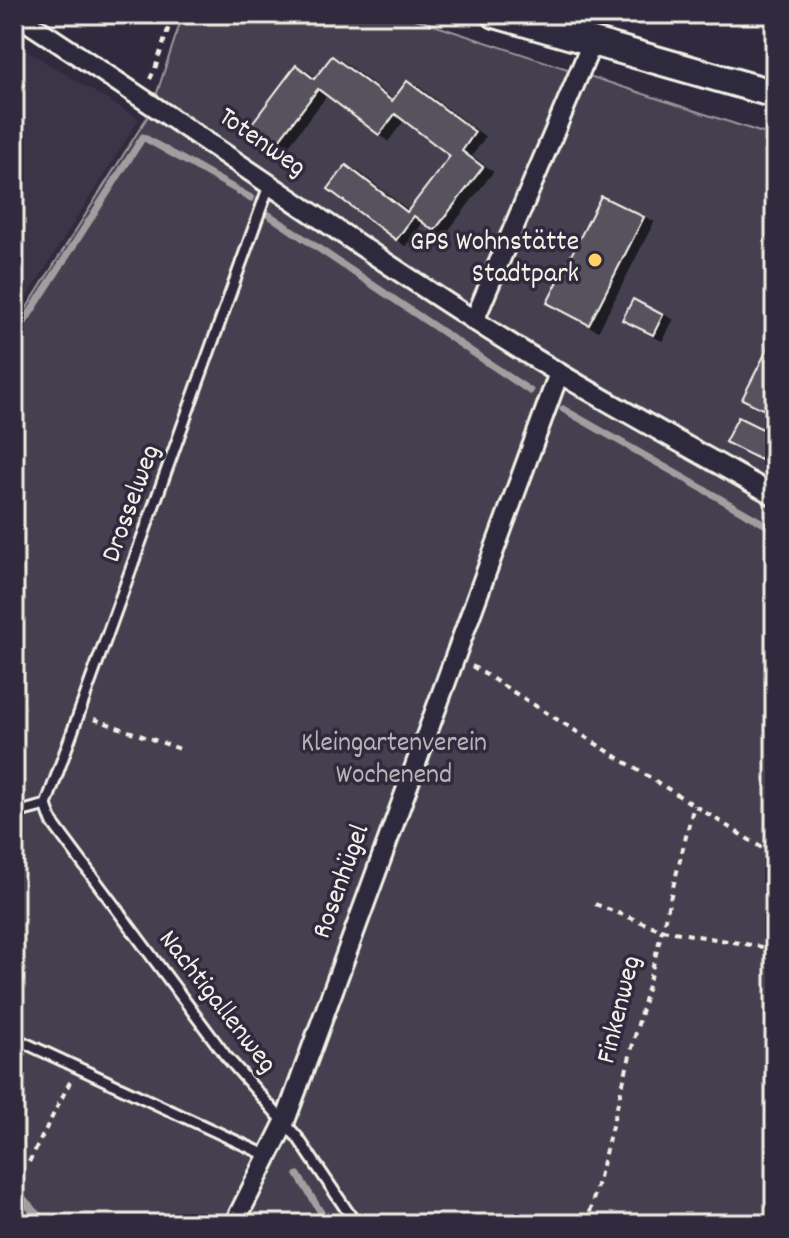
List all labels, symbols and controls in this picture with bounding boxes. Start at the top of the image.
street label: Totenweg [209,99,313,189]
place label: GPS Wohnstätte Stadtpark [410,224,579,296]
marker: GPS Wohnstätte Stadtpark [586,251,604,269]
street label: Drosselweg [93,440,173,568]
park label: Kleingartenverein Wochenend [301,725,487,797]
street label: Rosenhügel [304,819,382,945]
street label: Nachtigallenweg [147,922,285,1084]
street label: Finkenweg [588,952,654,1068]

